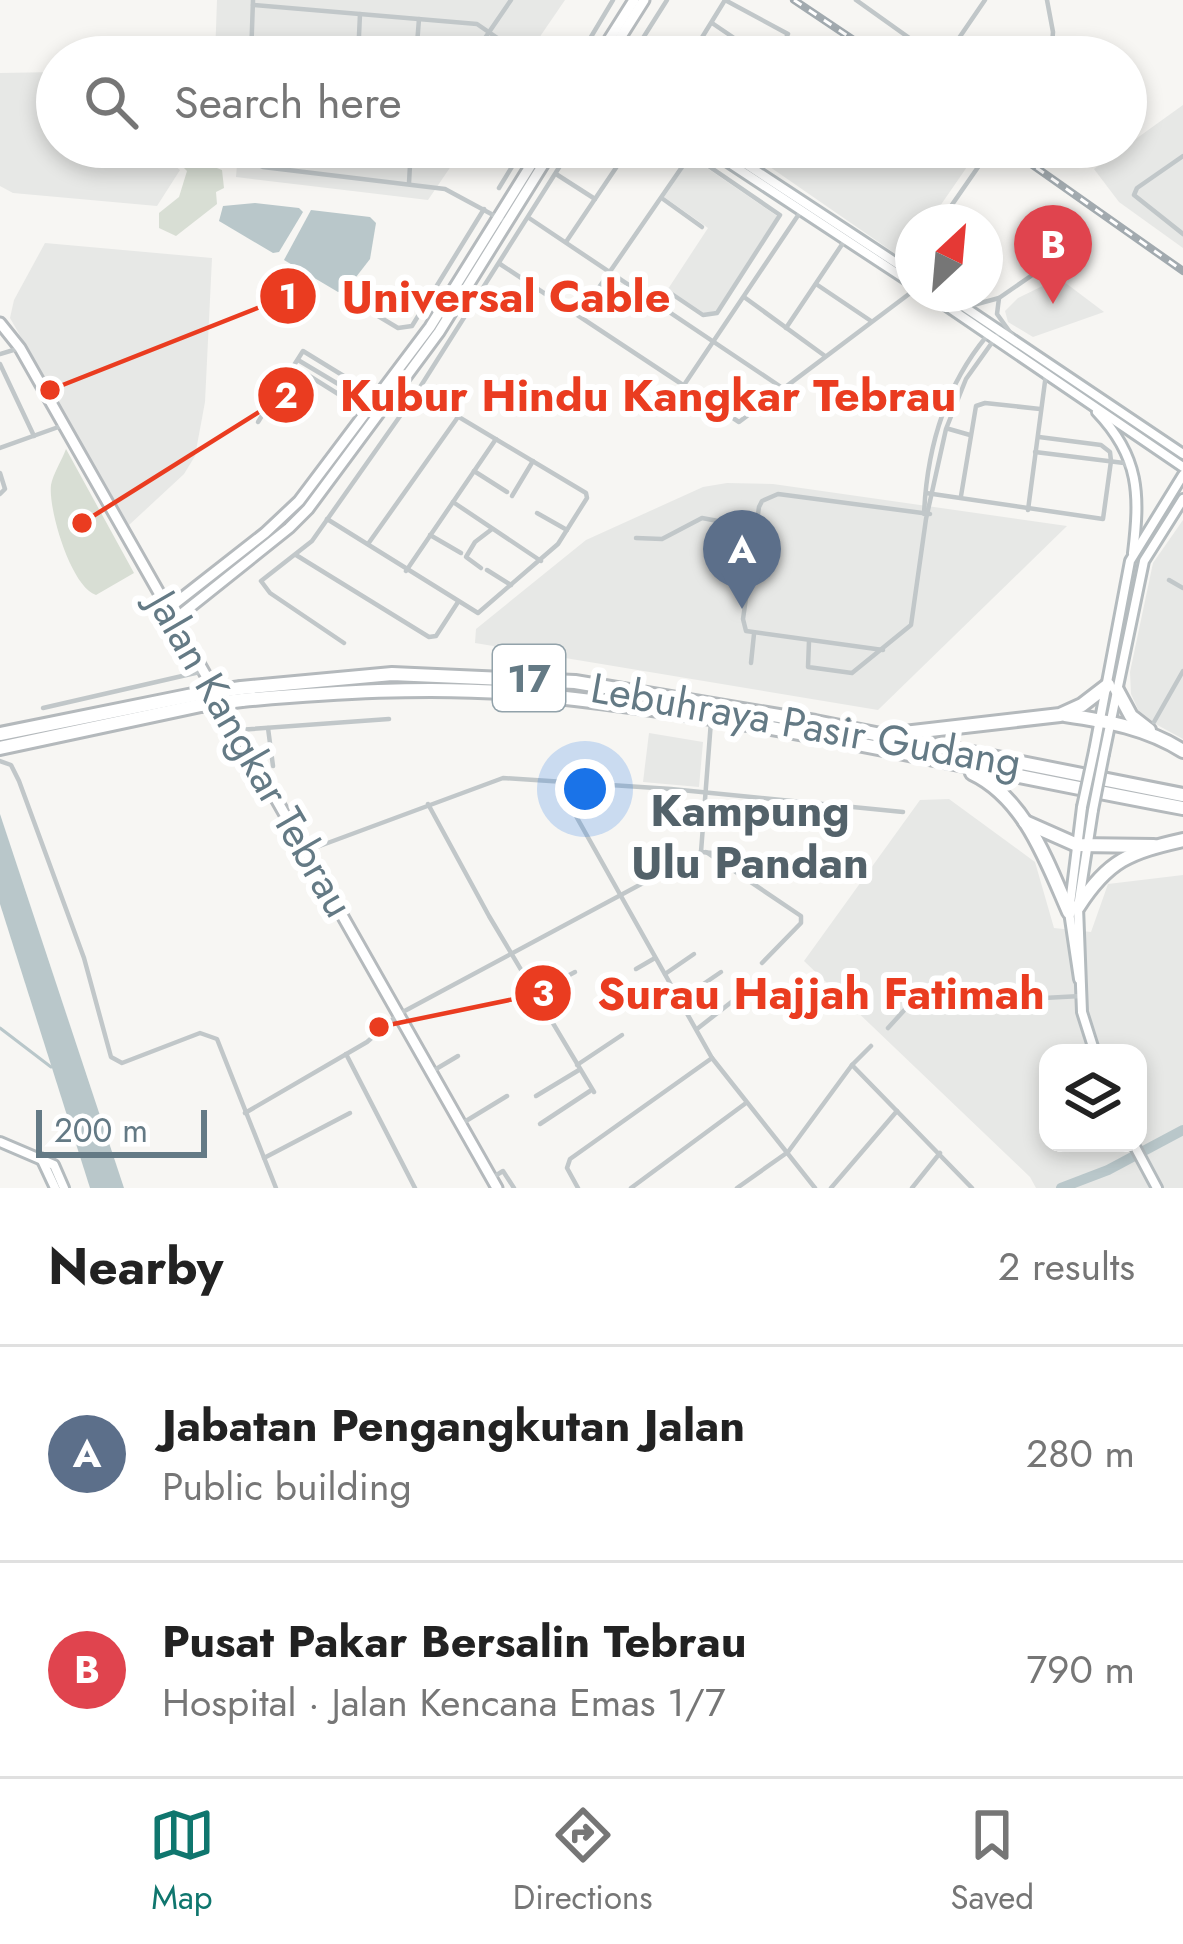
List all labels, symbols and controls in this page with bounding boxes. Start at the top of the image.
search box [36,36,1147,168]
icon: search [78,69,144,135]
text: Search here [174,70,402,135]
north arrow [895,204,1003,312]
pin: B [1014,205,1092,304]
callout: Universal Cable [258,256,695,337]
text: Universal Cable [341,264,671,329]
text: 1 [279,270,297,322]
callout: Kubur Hindu Kangkar Tebrau [256,354,980,435]
text: Kubur Hindu Kangkar Tebrau [340,363,956,428]
text: 2 [274,369,298,421]
pin: A [703,510,781,609]
street label: Jalan Kangkar Tebrau [130,575,369,929]
road number: 17 [493,645,565,711]
street label: Lebuhraya Pasir Gudang [586,657,1026,793]
your location [555,759,615,819]
district label: Kampung Ulu Pandan [631,778,869,895]
callout: Surau Hajjah Fatimah [513,952,1069,1033]
text: Surau Hajjah Fatimah [597,961,1045,1026]
text: 3 [532,967,554,1019]
map controls [1039,1044,1147,1152]
button: layers [1039,1044,1147,1152]
scale bar [36,1104,207,1157]
text: 200 m [54,1107,148,1154]
text: Nearby [48,1229,223,1303]
text: 2 results [998,1238,1135,1295]
text: Jabatan Pengangkutan Jalan [162,1393,745,1458]
text: A [73,1425,101,1482]
text: 280 m [1026,1425,1135,1482]
text: Public building [162,1458,412,1515]
text: Pusat Pakar Bersalin Tebrau [162,1609,747,1674]
text: B [74,1641,100,1698]
text: 790 m [1027,1641,1135,1698]
text: Hospital · Jalan Kencana Emas 1/7 [162,1674,725,1731]
tab: Map [149,1802,215,1921]
tab: Directions [513,1802,653,1921]
tab: Saved [950,1802,1034,1921]

